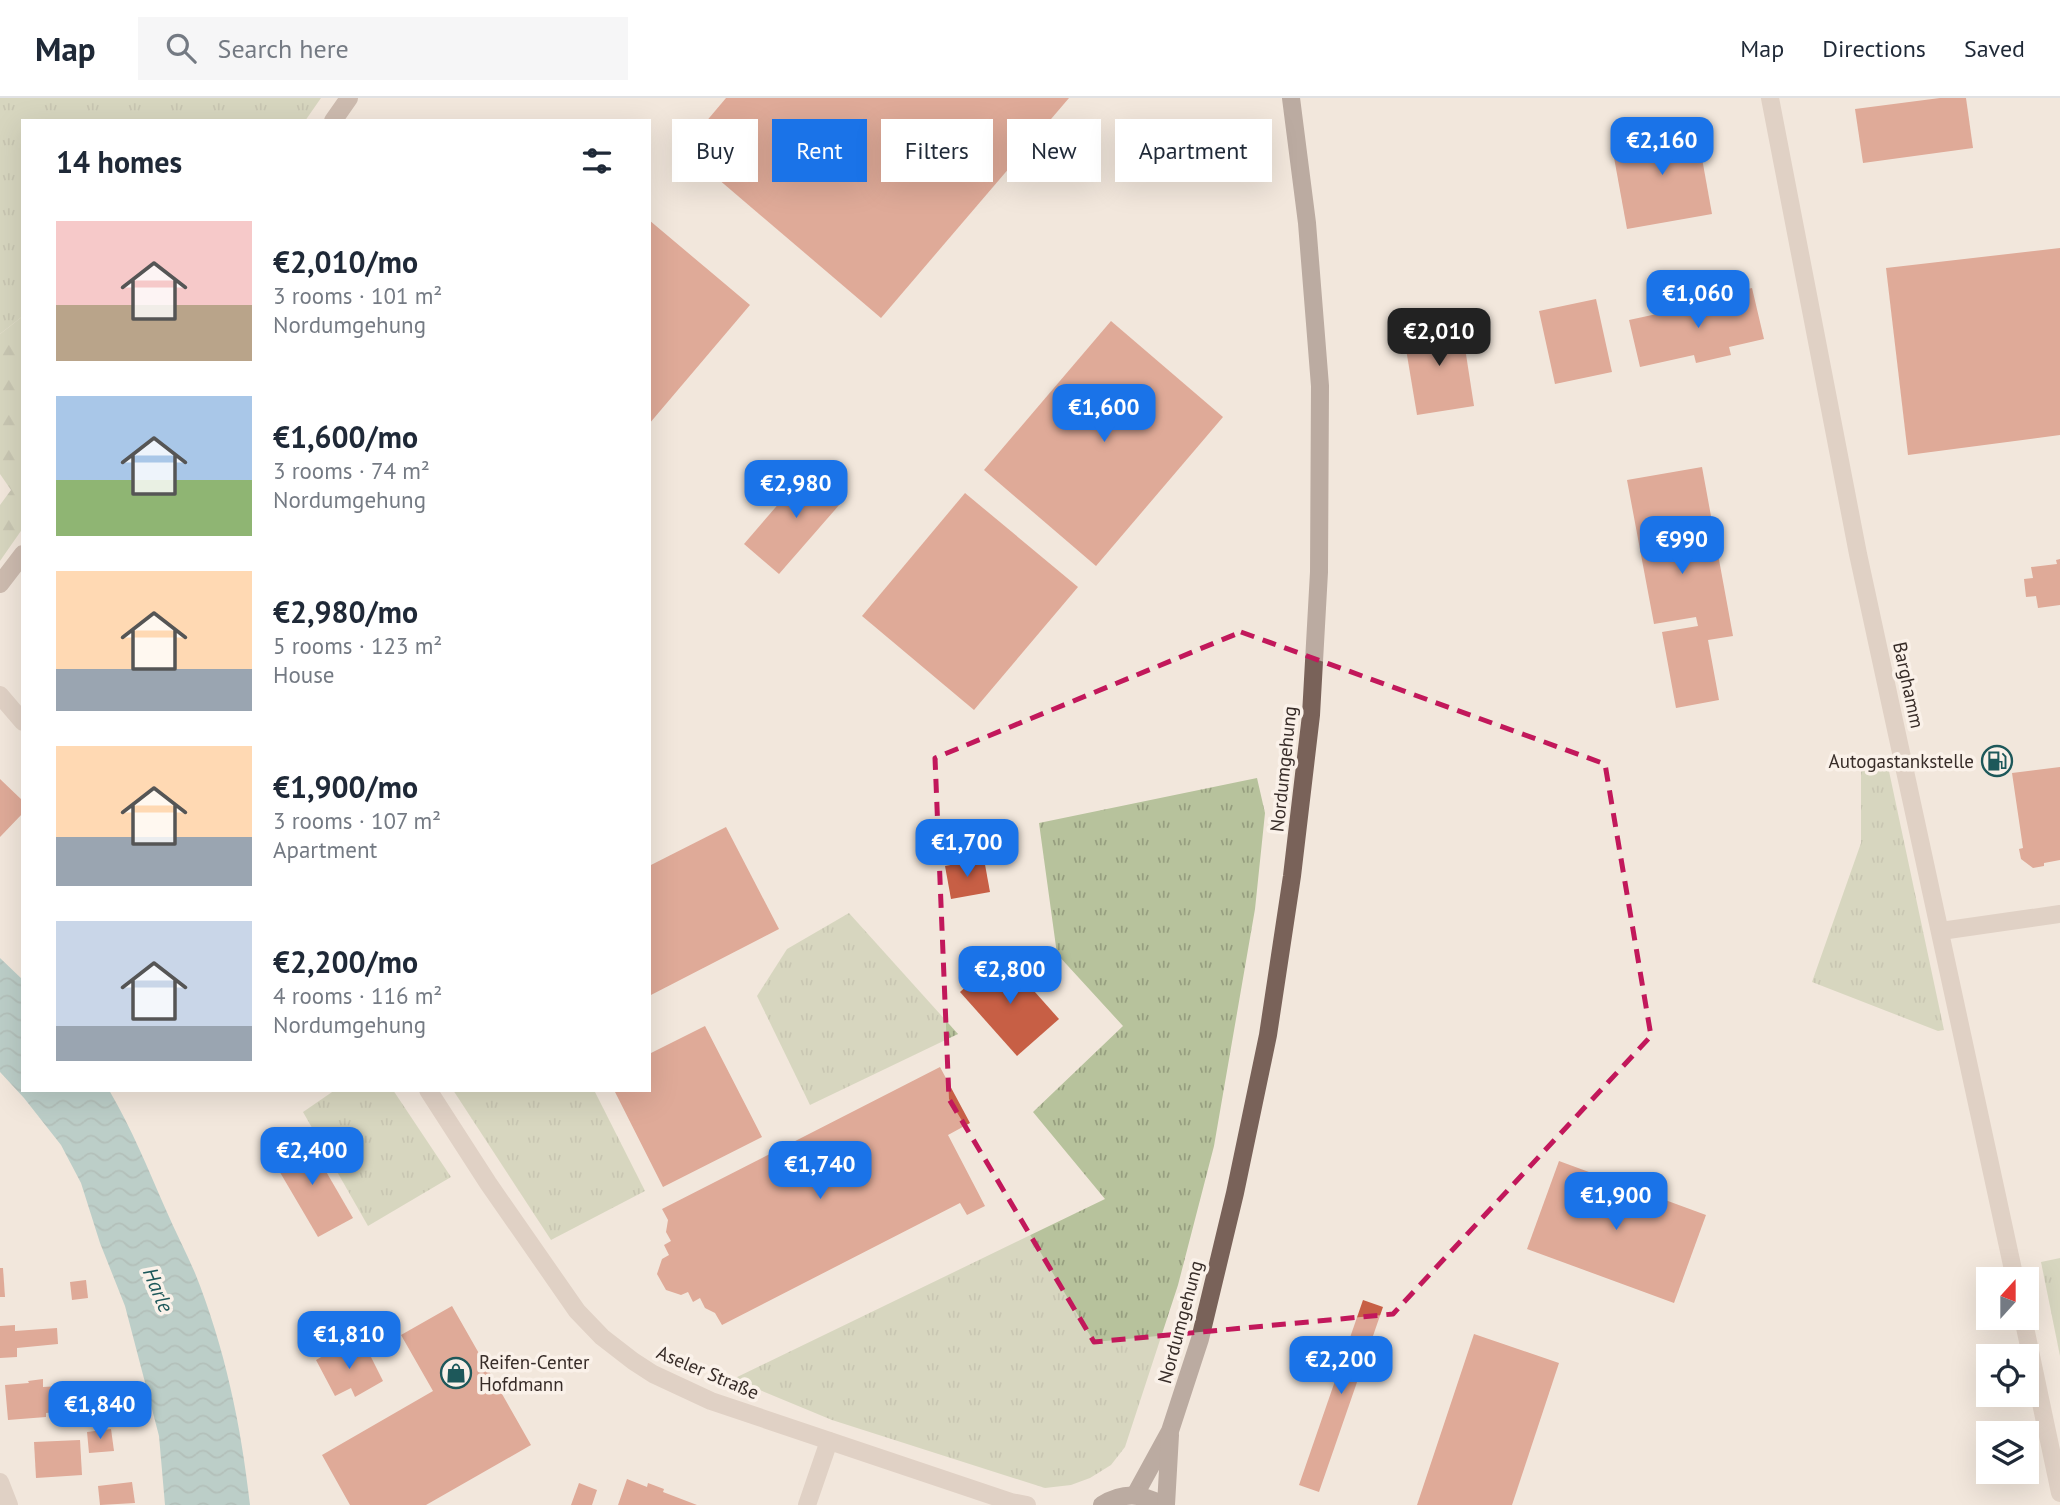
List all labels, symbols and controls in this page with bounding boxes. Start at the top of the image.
search box [138,17,628,80]
text: Map [35,27,96,70]
icon: search [162,29,200,67]
text: Search here [218,32,349,65]
text: Map [1740,33,1784,64]
text: Directions [1822,33,1926,64]
text: Saved [1964,33,2025,64]
pin: €2,160 [1605,118,1719,177]
chip: Buy [672,119,758,182]
chip: Rent [772,119,867,182]
chip: Filters [881,119,993,182]
chip: New [1007,119,1101,182]
chip: Apartment [1115,119,1272,182]
text: €2,160 [1626,125,1698,154]
text: 14 homes [56,142,182,181]
icon: filters [578,142,616,180]
text: €2,010/mo [273,242,418,281]
icon: home [112,249,196,333]
pin: €1,060 [1641,271,1755,330]
text: €1,060 [1662,278,1734,307]
text: 3 rooms · 101 m² [273,281,442,310]
pin: €2,010 [1382,308,1496,368]
text: Nordumgehung [273,310,426,339]
text: €2,010 [1403,316,1475,345]
pin: €1,600 [1047,384,1161,444]
text: €1,600 [1068,392,1140,421]
text: €1,600/mo [273,417,418,456]
icon: home [112,424,196,508]
text: 3 rooms · 74 m² [273,456,430,485]
pin: €2,980 [739,460,853,520]
text: €2,980 [760,468,832,497]
text: Nordumgehung [273,485,426,514]
pin: €990 [1641,517,1723,576]
text: €990 [1656,524,1708,553]
text: €2,980/mo [273,592,418,631]
icon: home [112,599,196,683]
text: 5 rooms · 123 m² [273,631,442,660]
street label: Barghamm [1888,640,1930,730]
text: House [273,660,335,689]
street label: Nordumgehung [1264,705,1302,833]
fuel station icon: Autogastankstelle [1980,744,2014,778]
place label: Autogastankstelle [1829,749,1974,773]
text: €1,900/mo [273,767,418,806]
icon: home [112,774,196,858]
text: 3 rooms · 107 m² [273,806,441,835]
pin: €1,700 [910,820,1024,879]
text: €1,700 [931,827,1003,856]
text: Apartment [273,835,377,864]
text: €2,200/mo [273,942,418,981]
pin: €2,800 [953,946,1067,1006]
icon: home [112,949,196,1033]
text: €2,800 [974,954,1046,983]
text: 4 rooms · 116 m² [273,981,442,1010]
text: Nordumgehung [273,1010,426,1039]
pin: €2,400 [255,1128,369,1187]
text: €2,400 [276,1135,348,1164]
pin: €1,740 [763,1142,877,1201]
text: €1,740 [784,1149,856,1178]
pin: €1,900 [1559,1172,1673,1232]
text: €1,900 [1580,1180,1652,1209]
street label: Nordumgehung [1152,1258,1208,1386]
water label: Harle [137,1263,180,1316]
north arrow [1976,1267,2039,1330]
map controls [1976,1267,2039,1484]
pin: €1,810 [292,1312,406,1371]
text: €1,810 [313,1319,385,1348]
pin: €2,200 [1284,1336,1398,1396]
street label: Aseler Straße [653,1340,763,1404]
text: €2,200 [1305,1344,1377,1373]
button: locate [1976,1344,2039,1407]
place label: Reifen-Center Hofdmann [479,1350,590,1396]
shop icon: Reifen-Center Hofdmann [439,1356,473,1390]
pin: €1,840 [43,1382,157,1441]
text: €1,840 [64,1389,136,1418]
button: layers [1976,1421,2039,1484]

